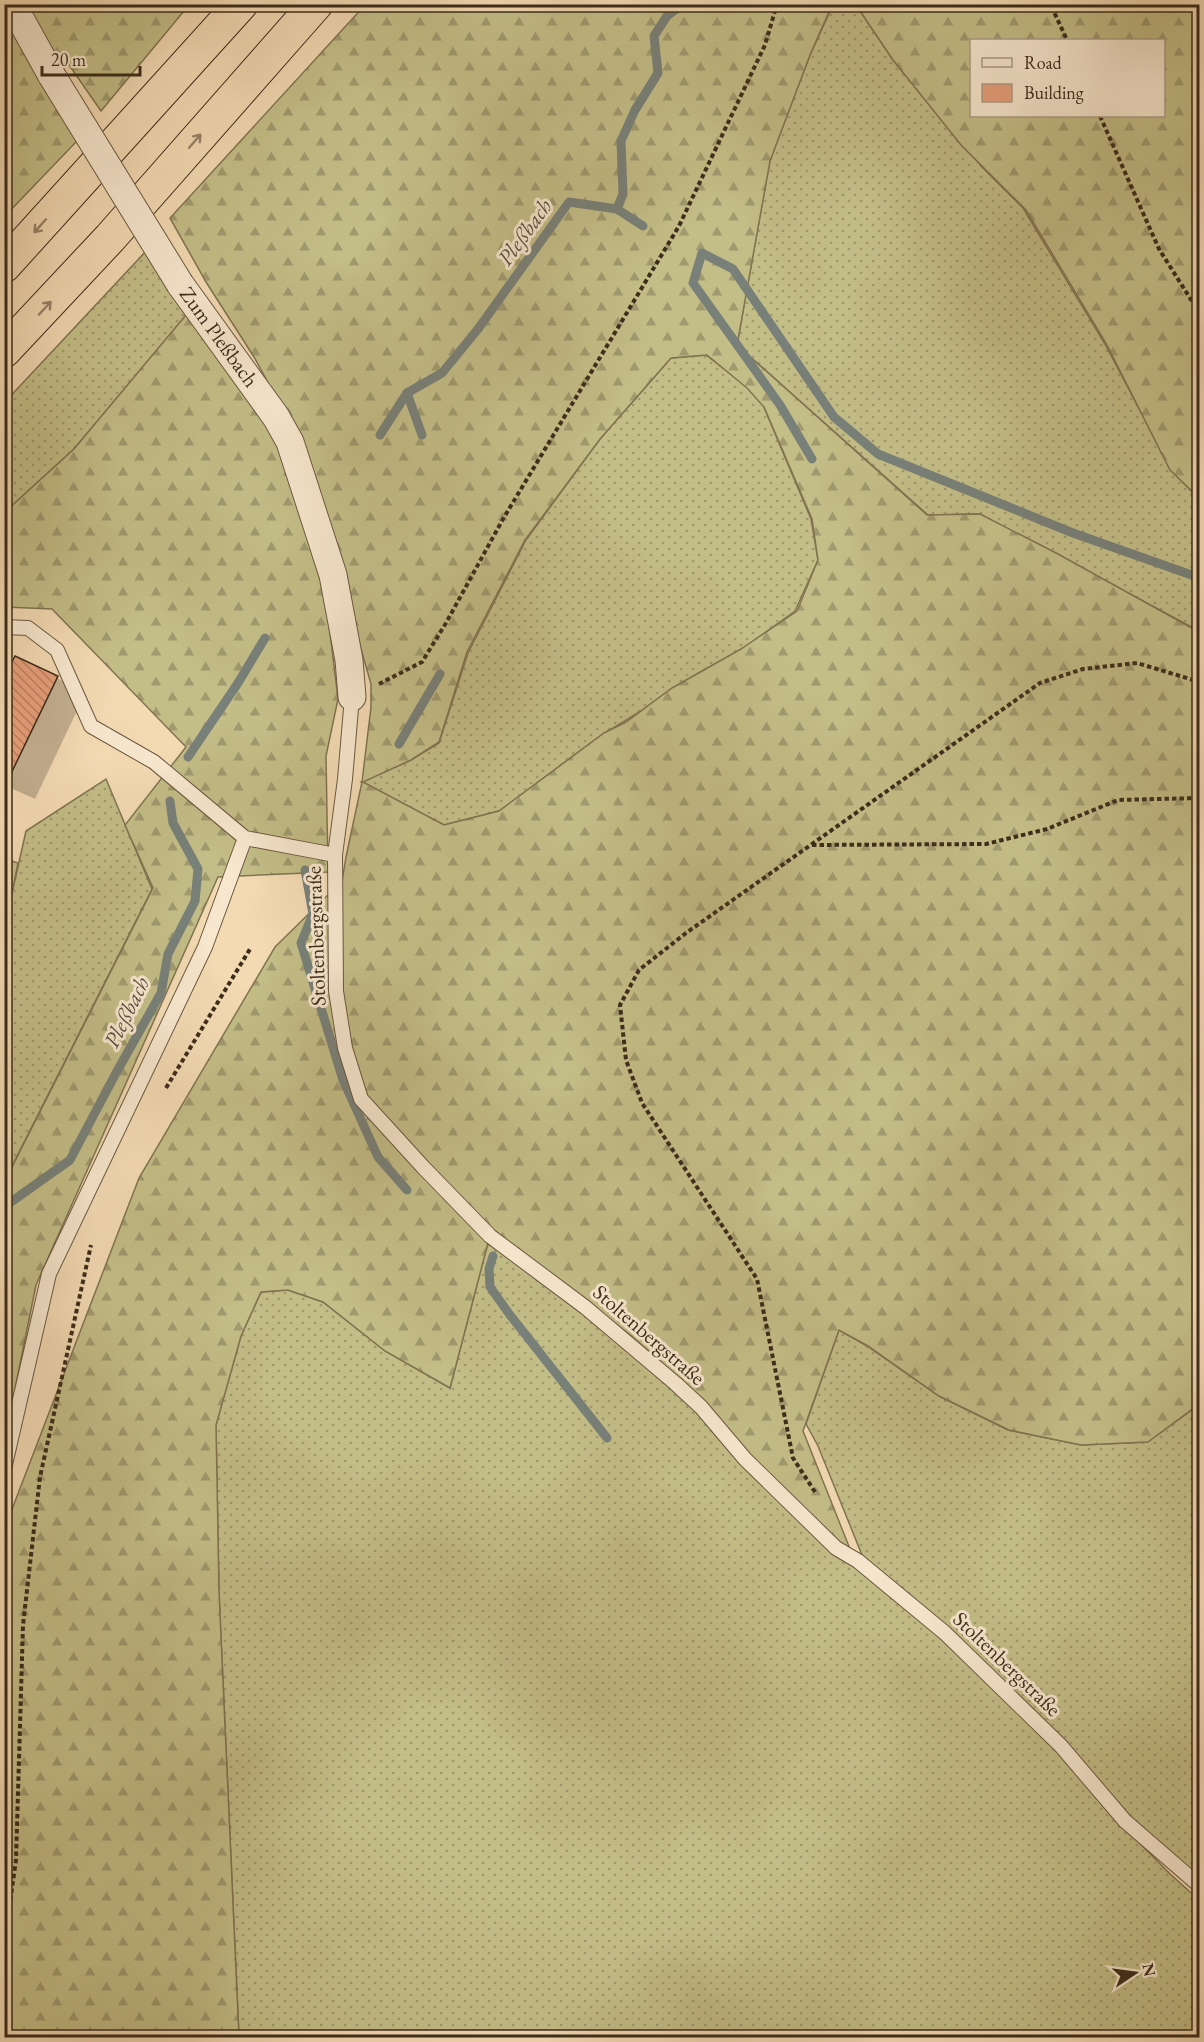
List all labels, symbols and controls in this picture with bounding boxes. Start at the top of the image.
scale bar [42,39,140,77]
legend [970,39,1165,117]
text: 20 m [51,48,86,71]
text: Road [1024,51,1063,74]
text: Building [1024,81,1084,104]
one-way arrow [188,134,202,149]
water label: Pleßbach [490,193,559,271]
one-way arrow [33,218,47,233]
street label: Zum Pleßbach [174,281,265,392]
one-way arrow [37,301,52,316]
street label: Stoltenbergstraße [300,866,331,1006]
water label: Pleßbach [97,972,156,1053]
street label: Stoltenbergstraße [588,1278,711,1391]
street label: Stoltenbergstraße [948,1605,1067,1722]
north arrow [1105,1943,1165,2003]
text: N [1137,1961,1161,1978]

